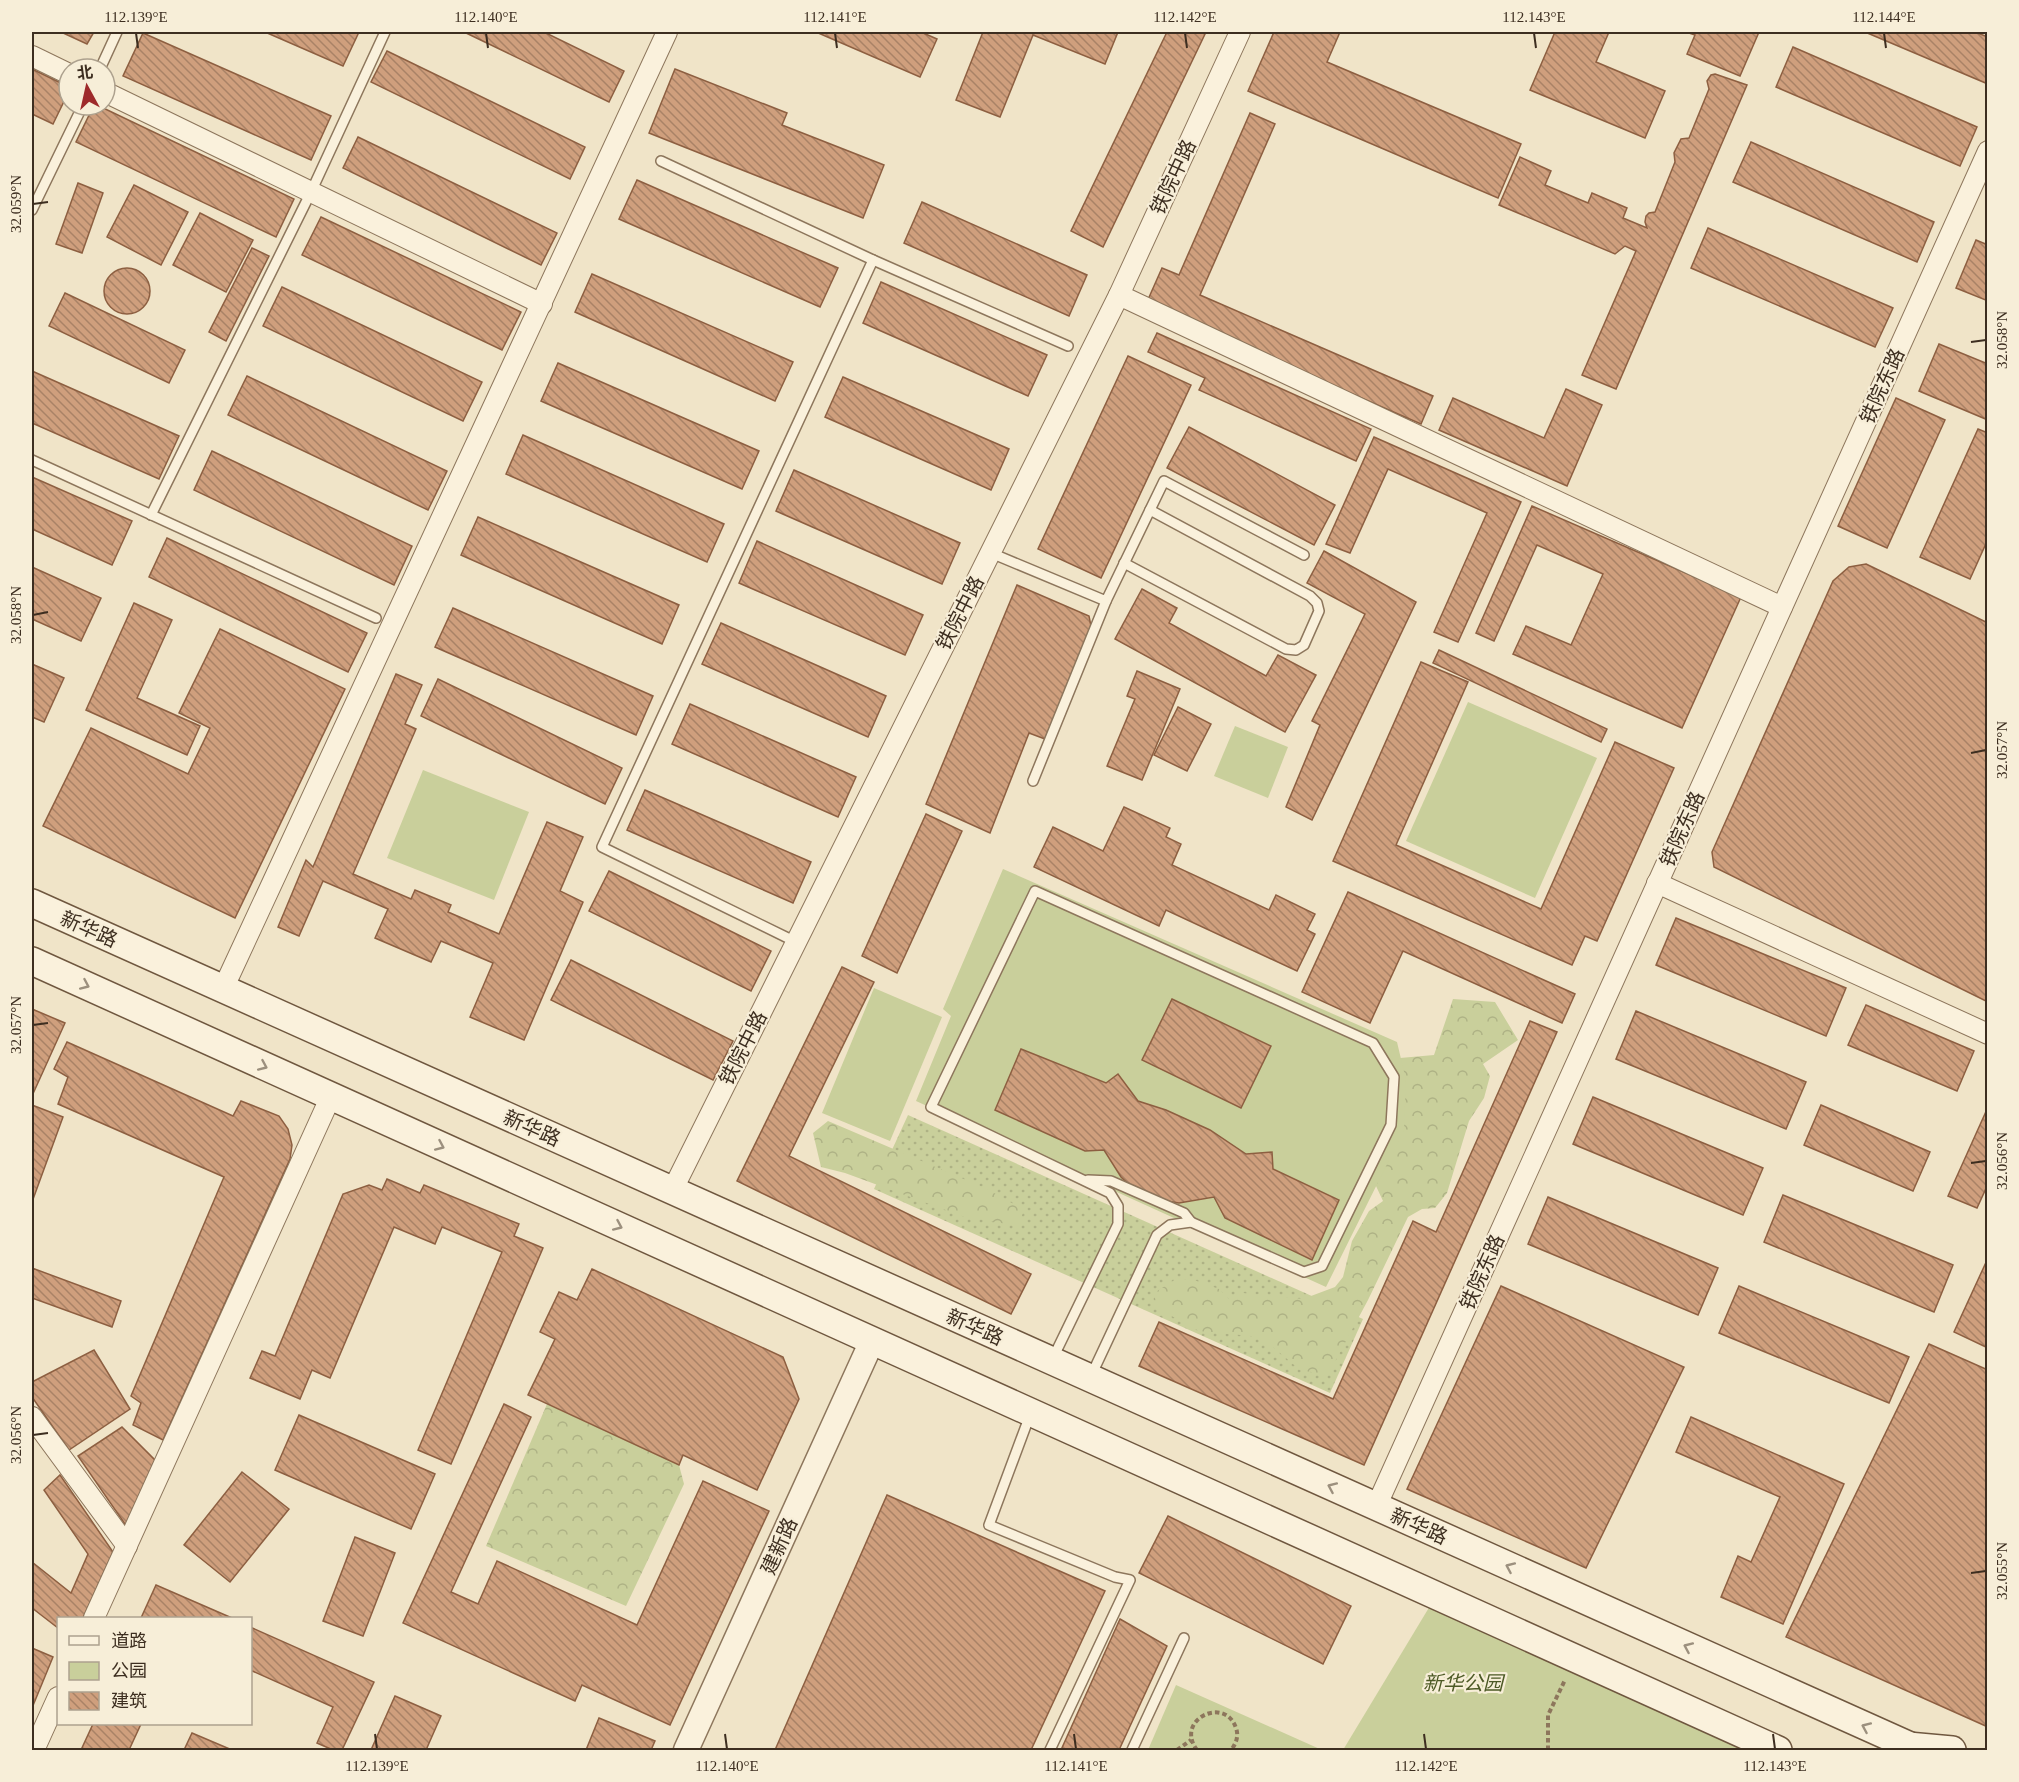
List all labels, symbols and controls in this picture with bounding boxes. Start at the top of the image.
text: 112.139°E [104,9,168,25]
text: 112.140°E [454,9,518,25]
text: 112.141°E [803,9,867,25]
text: 112.142°E [1153,9,1217,25]
text: 112.143°E [1502,9,1566,25]
text: 112.144°E [1852,9,1916,25]
north arrow [57,57,117,117]
text: 北 [76,63,94,82]
street label: 铁院中路 [1146,136,1200,218]
text: 32.059°N [8,175,24,233]
text: 32.058°N [1994,311,2010,369]
street label: 铁院东路 [1856,345,1908,427]
street label: 铁院中路 [932,572,988,654]
text: 32.058°N [8,586,24,644]
text: 32.057°N [1994,721,2010,779]
street label: 铁院东路 [1656,788,1708,870]
street label: 新华路 [57,907,121,951]
one-way arrow [78,978,89,990]
text: 32.057°N [8,996,24,1054]
street label: 铁院中路 [715,1007,771,1089]
one-way arrow [256,1058,267,1070]
street label: 新华路 [500,1106,564,1150]
text: 32.056°N [1994,1132,2010,1190]
one-way arrow [434,1139,445,1151]
one-way arrow [612,1219,623,1231]
street label: 铁院东路 [1456,1231,1508,1313]
street label: 新华路 [943,1305,1007,1349]
text: 32.056°N [8,1406,24,1464]
one-way arrow [1327,1482,1338,1494]
street label: 新华路 [1387,1504,1451,1548]
street label: 建新路 [757,1514,801,1578]
text: 32.055°N [1994,1542,2010,1600]
one-way arrow [1505,1562,1516,1574]
legend [57,1617,252,1725]
text: 道路 [111,1631,147,1651]
one-way arrow [1683,1642,1694,1654]
text: 公园 [111,1661,147,1681]
park label: 新华公园 [1423,1672,1506,1694]
text: 建筑 [111,1691,147,1711]
one-way arrow [1861,1722,1872,1734]
text: 112.139°E [345,1758,409,1774]
text: 112.140°E [695,1758,759,1774]
text: 112.141°E [1044,1758,1108,1774]
text: 112.142°E [1394,1758,1458,1774]
text: 112.143°E [1743,1758,1807,1774]

